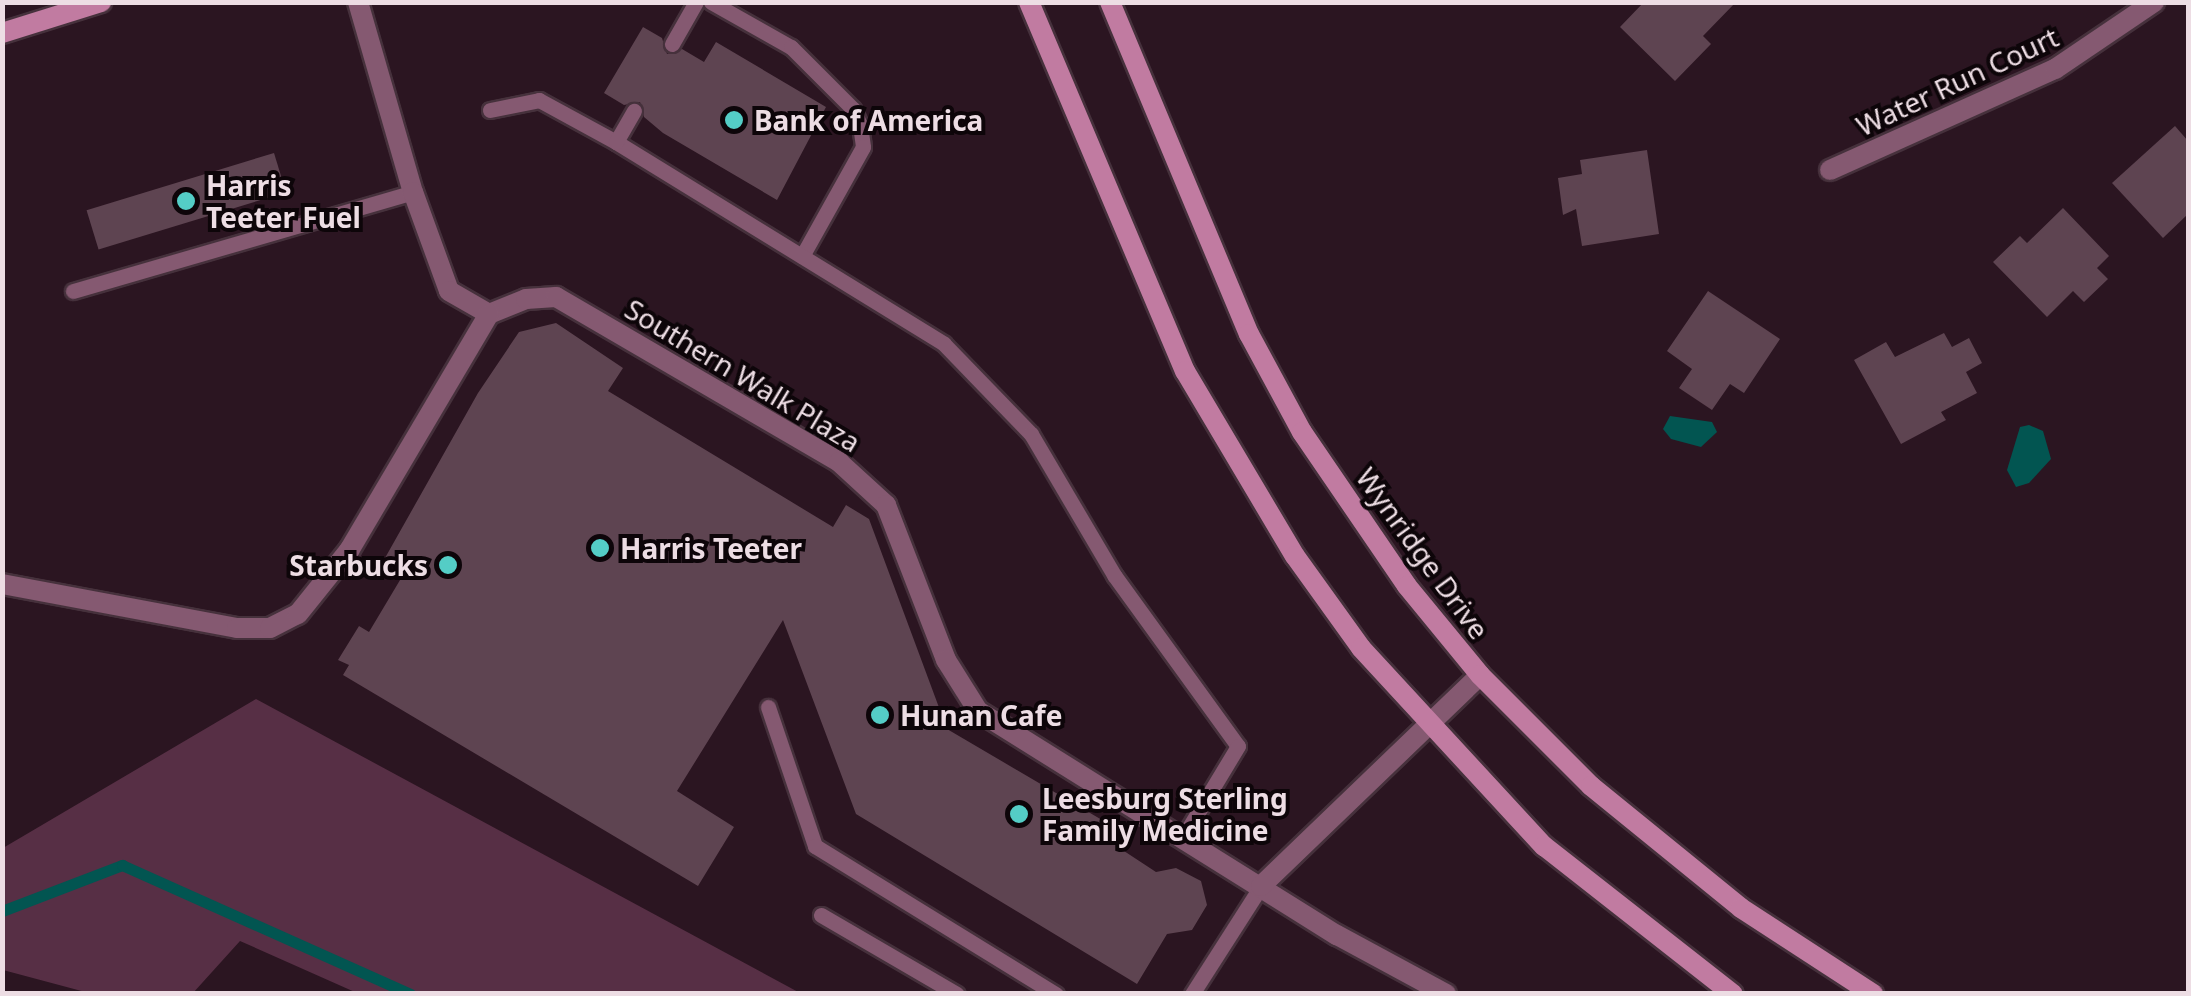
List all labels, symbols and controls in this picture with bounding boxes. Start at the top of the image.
street label: Water Run Court [1851,20,2063,142]
place label: Bank of America [754,103,983,137]
marker: Bank of America [723,109,745,131]
place label: Harris Teeter Fuel [206,168,361,234]
marker: Harris Teeter Fuel [175,190,197,212]
street label: Southern Walk Plaza [619,291,867,459]
street label: Wynridge Drive [1350,461,1496,645]
place label: Harris Teeter [620,531,802,565]
marker: Harris Teeter [589,537,611,559]
place label: Starbucks [289,548,428,582]
marker: Starbucks [437,554,459,576]
place label: Hunan Cafe [900,698,1062,732]
marker: Hunan Cafe [869,704,891,726]
place label: Leesburg Sterling Family Medicine [1042,781,1288,847]
marker: Leesburg Sterling Family Medicine [1006,801,1032,827]

